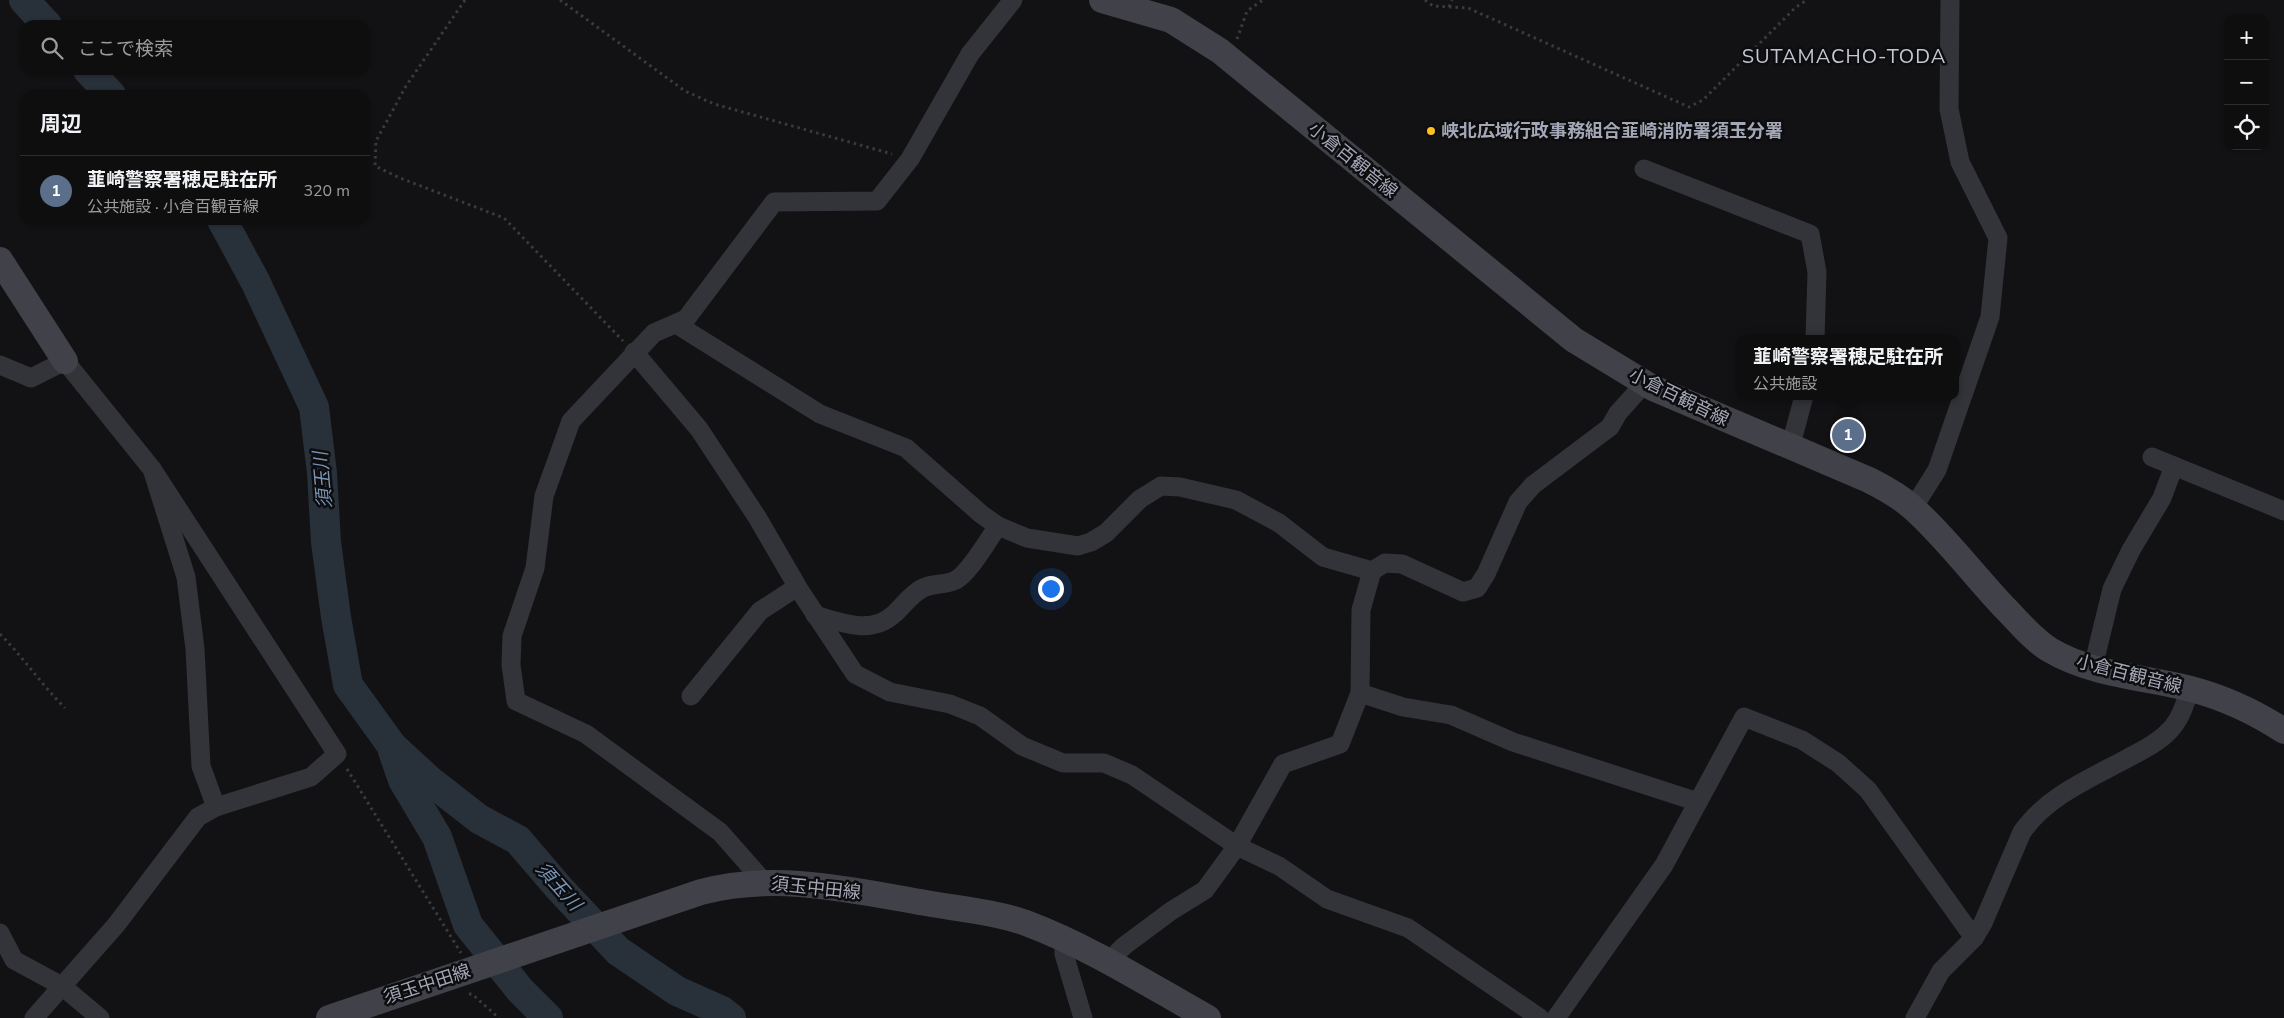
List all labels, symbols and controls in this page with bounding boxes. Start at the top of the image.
map controls [2224,15,2269,150]
button: + [2224,15,2269,60]
search box [20,20,370,75]
icon: search [38,34,66,62]
text: ここで検索 [78,36,173,62]
district label: SUTAMACHO-TODA [1742,43,1946,70]
button: − [2224,60,2269,105]
button: locate [2224,105,2269,150]
text: 周辺 [40,110,82,138]
street label: 小倉百観音線 [1303,117,1403,203]
place label: 峡北広域行政事務組合韮崎消防署須玉分署 [1441,119,1783,143]
marker: 峡北広域行政事務組合韮崎消防署須玉分署 [1425,125,1437,137]
text: 韮崎警察署穂足駐在所 [87,167,277,193]
text: 1 [51,180,61,202]
text: 320 m [303,180,350,202]
text: 公共施設 · 小倉百観音線 [87,196,259,218]
popup [1737,335,1959,400]
text: 韮崎警察署穂足駐在所 [1753,344,1943,370]
street label: 小倉百観音線 [1625,363,1733,431]
text: 公共施設 [1753,373,1817,395]
pin: 1 [1832,416,1864,454]
water label: 須玉川 [307,448,338,509]
your location [1038,576,1064,602]
street label: 小倉百観音線 [2074,649,2184,699]
water label: 須玉川 [530,857,588,918]
street label: 須玉中田線 [770,871,862,905]
street label: 須玉中田線 [380,959,474,1009]

